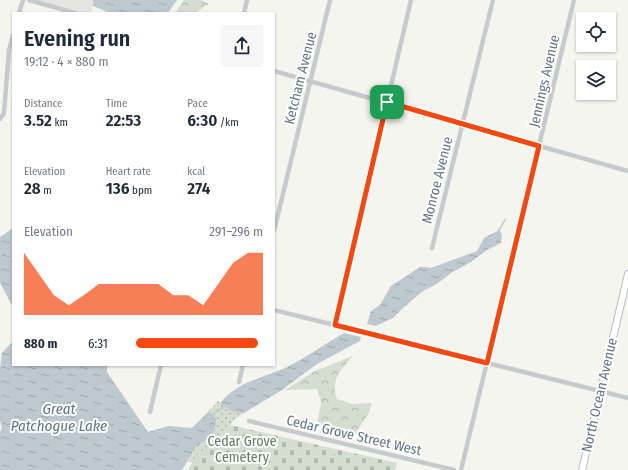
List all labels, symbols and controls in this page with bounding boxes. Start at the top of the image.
map controls [576,12,616,100]
button: locate [576,12,616,52]
text: Evening run [24,25,130,52]
button: share [221,25,263,67]
street label: Ketcham Avenue [281,30,320,126]
street label: Jennings Avenue [526,33,563,129]
text: 19:12 · 4 × 880 m [24,54,108,69]
button: layers [576,60,616,100]
pin [370,85,404,119]
icon: arrive [376,91,398,113]
text: Distance [24,97,63,110]
text: Time [106,97,127,110]
text: Pace [187,97,208,110]
text: 3.52 [24,110,52,131]
text: 22:53 [106,110,141,131]
text: 6:30 [187,110,217,131]
text: km [52,116,68,129]
text: /km [217,116,239,129]
street label: Monroe Avenue [418,135,456,225]
text: Elevation [24,165,65,178]
text: Heart rate [106,165,151,178]
text: kcal [187,165,205,178]
text: 28 [24,178,41,199]
text: 136 [106,178,129,199]
text: 274 [187,178,210,199]
text: m [41,184,52,197]
text: bpm [129,184,152,197]
text: Elevation [24,224,73,239]
text: 291–296 m [209,224,263,239]
text: 880 m [24,336,57,351]
text: 6:31 [88,336,108,351]
street label: North Ocean Avenue [578,336,621,454]
water label: Great Patchogue Lake [11,400,107,435]
street label: Cedar Grove Street West [285,412,423,459]
park label: Cedar Grove Cemetery [207,433,277,466]

